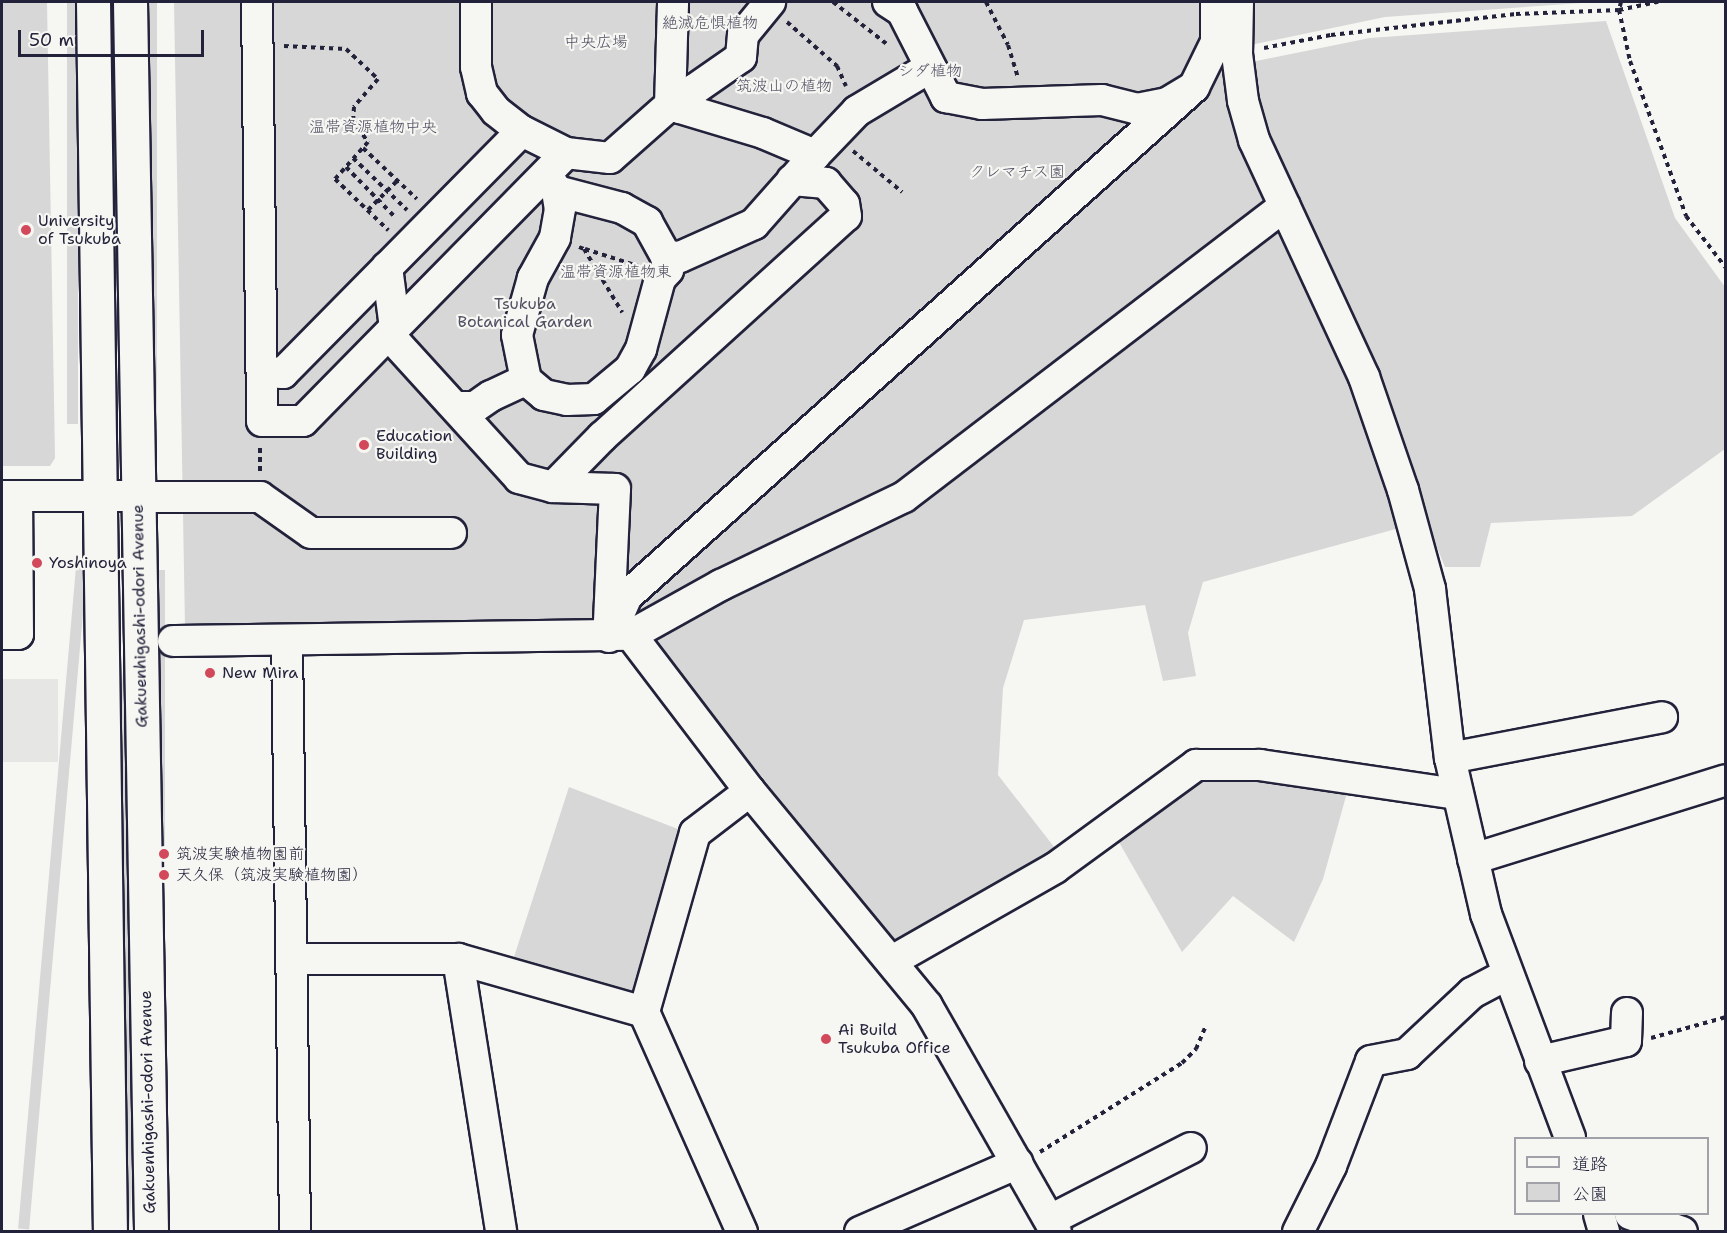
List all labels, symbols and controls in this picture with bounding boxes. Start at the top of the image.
park label: 絶滅危惧植物 [662,13,758,33]
scale bar [21,18,207,56]
text: 50 m [29,28,74,52]
park label: 中央広場 [564,32,628,52]
park label: シダ植物 [898,61,962,81]
park label: 筑波山の植物 [736,76,832,96]
park label: 温帯資源植物中央 [309,117,437,137]
park label: クレマチス園 [969,162,1065,182]
place label: University of Tsukuba [38,211,121,249]
marker: University of Tsukuba [19,223,33,237]
park label: 温帯資源植物東 [560,262,672,282]
park label: Tsukuba Botanical Garden [458,294,592,332]
place label: Education Building [376,426,452,464]
marker: Education Building [357,438,371,452]
street label: Gakuenhigashi-odori Avenue [128,504,152,728]
place label: Yoshinoya [49,553,127,573]
marker: Yoshinoya [30,556,44,570]
place label: New Mira [222,663,298,683]
marker: New Mira [203,666,217,680]
place label: 筑波実験植物園前 [176,844,304,864]
marker: 筑波実験植物園前 [157,847,171,861]
place label: 天久保（筑波実験植物園） [176,865,368,885]
marker: 天久保（筑波実験植物園） [157,868,171,882]
street label: Gakuenhigashi-odori Avenue [136,990,160,1214]
place label: Ai Build Tsukuba Office [838,1020,950,1058]
marker: Ai Build Tsukuba Office [819,1032,833,1046]
legend [1514,1137,1709,1215]
text: 道路 [1572,1152,1608,1176]
text: 公園 [1572,1182,1608,1206]

